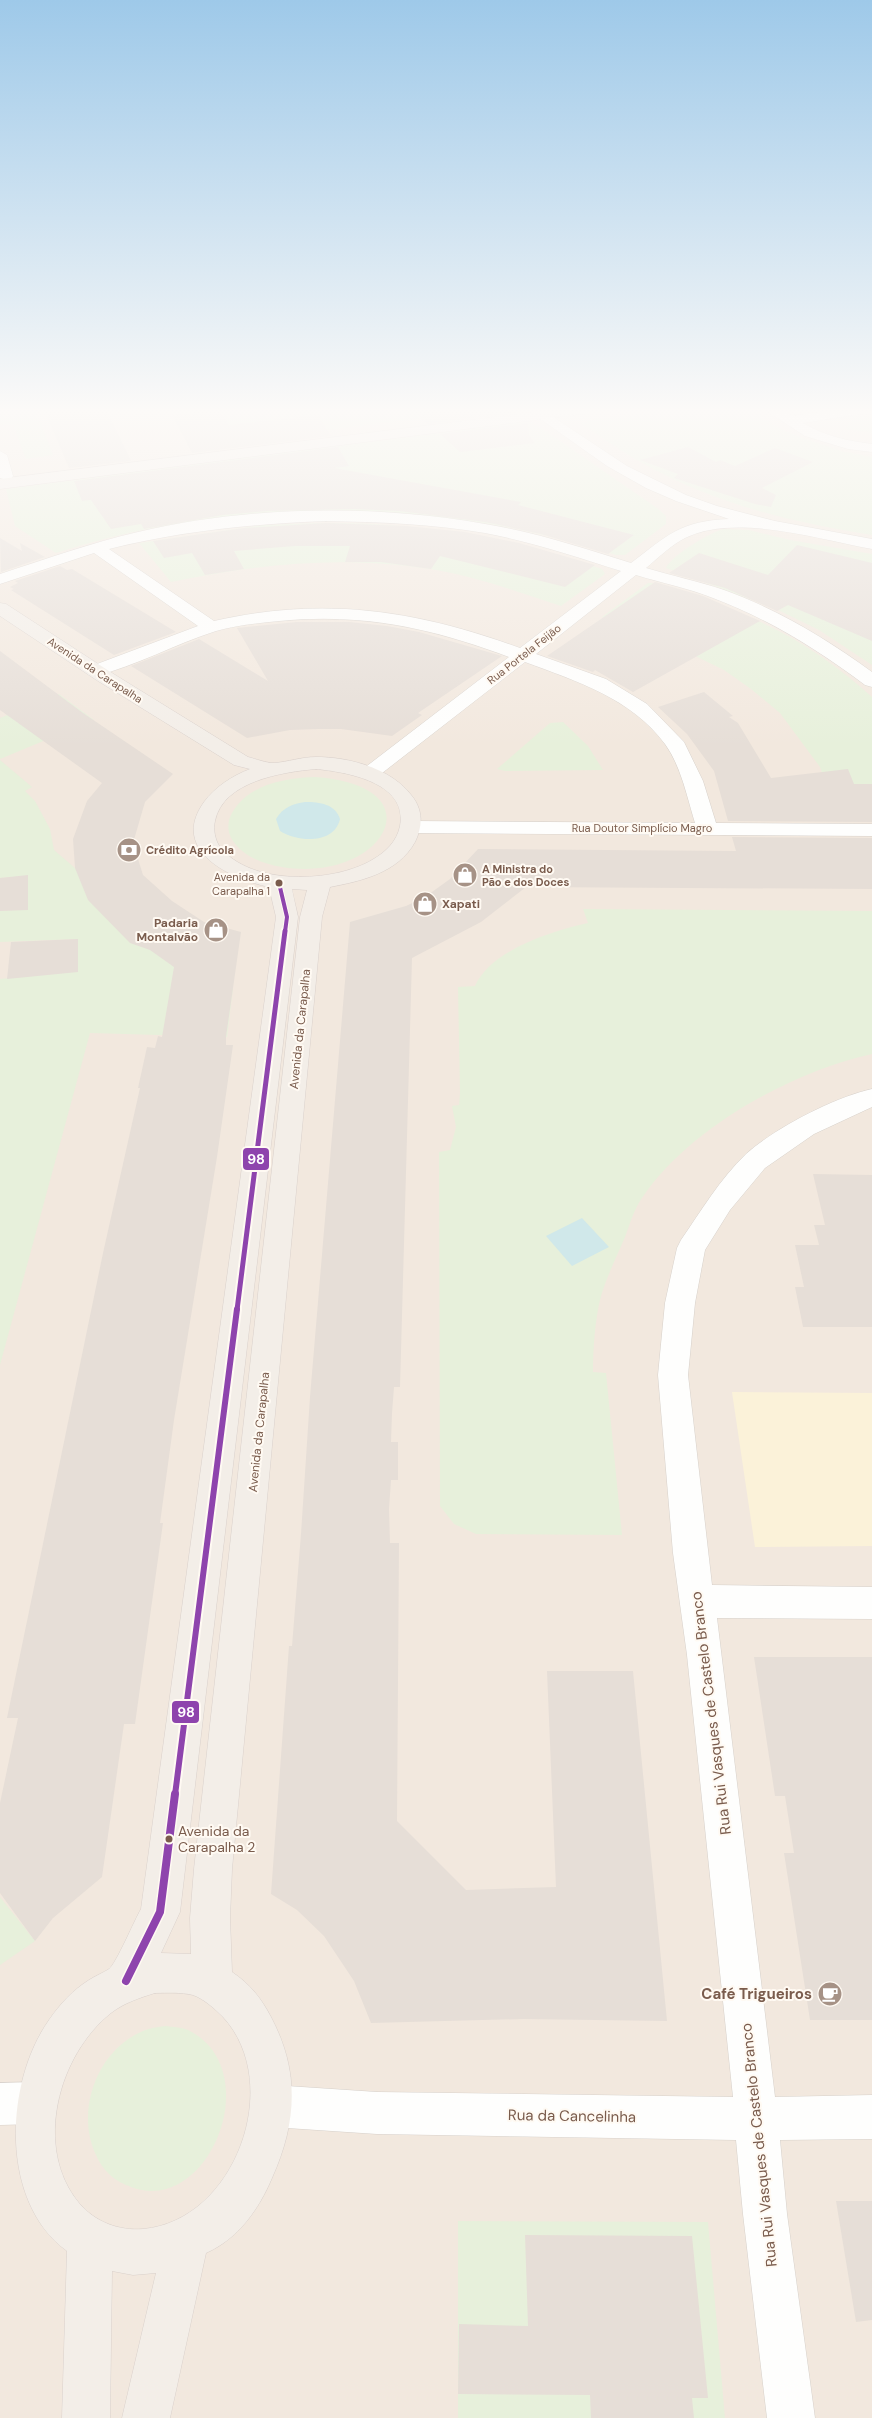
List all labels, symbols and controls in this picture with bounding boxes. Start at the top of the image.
street label: Rua Portela Feijão [484,621,564,687]
street label: Avenida da Carapalha [45,634,145,706]
street label: Rua Doutor Simplício Magro [572,821,712,835]
bank icon: Crédito Agrícola [116,837,142,863]
place label: Crédito Agrícola [146,843,234,857]
shop icon: A Ministra do Pão e dos Doces [452,862,478,888]
place label: A Ministra do Pão e dos Doces [482,862,569,889]
place label: Avenida da Carapalha 1 [212,870,270,898]
marker: Avenida da Carapalha 1 [274,878,284,888]
shop icon: Xapati [412,891,438,917]
place label: Xapati [442,896,480,912]
place label: Padaria Montalvão [136,915,198,945]
shop icon: Padaria Montalvão [203,917,229,943]
street label: Avenida da Carapalha [286,968,314,1090]
line badge: 98 [242,1147,270,1171]
text: 98 [247,1150,265,1168]
street label: Avenida da Carapalha [245,1371,273,1493]
street label: Rua Rui Vasques de Castelo Branco [686,1590,736,1836]
line badge: 98 [171,1700,200,1724]
text: 98 [177,1703,195,1721]
place label: Avenida da Carapalha 2 [178,1822,255,1856]
marker: Avenida da Carapalha 2 [164,1834,174,1844]
cafe icon: Café Trigueiros [817,1981,843,2007]
place label: Café Trigueiros [701,1984,812,2004]
street label: Rua Rui Vasques de Castelo Branco [736,2022,782,2268]
street label: Rua da Cancelinha [508,2105,636,2127]

